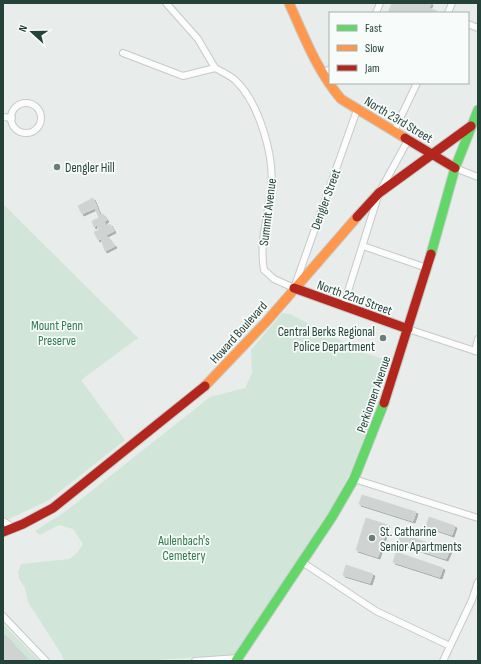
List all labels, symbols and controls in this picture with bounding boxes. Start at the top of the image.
north arrow [12,12,52,52]
legend [329,12,469,84]
text: Fast [365,21,382,36]
text: N [16,23,30,34]
text: Slow [365,41,384,56]
text: Jam [364,61,380,76]
street label: North 23rd Street [361,93,436,147]
place label: Dengler Hill [65,160,115,176]
marker: Dengler Hill [52,162,62,172]
street label: Dengler Street [308,167,344,232]
street label: Summit Avenue [256,177,280,247]
street label: North 22nd Street [315,277,394,319]
street label: Howard Boulevard [207,298,271,367]
park label: Mount Penn Preserve [31,318,83,349]
place label: Central Berks Regional Police Department [278,324,375,355]
marker: Central Berks Regional Police Department [378,333,388,343]
street label: Perkiomen Avenue [353,354,395,435]
place label: St. Catharine Senior Apartments [380,524,462,555]
park label: Aulenbach's Cemetery [157,533,210,564]
marker: St. Catharine Senior Apartments [367,533,377,543]

